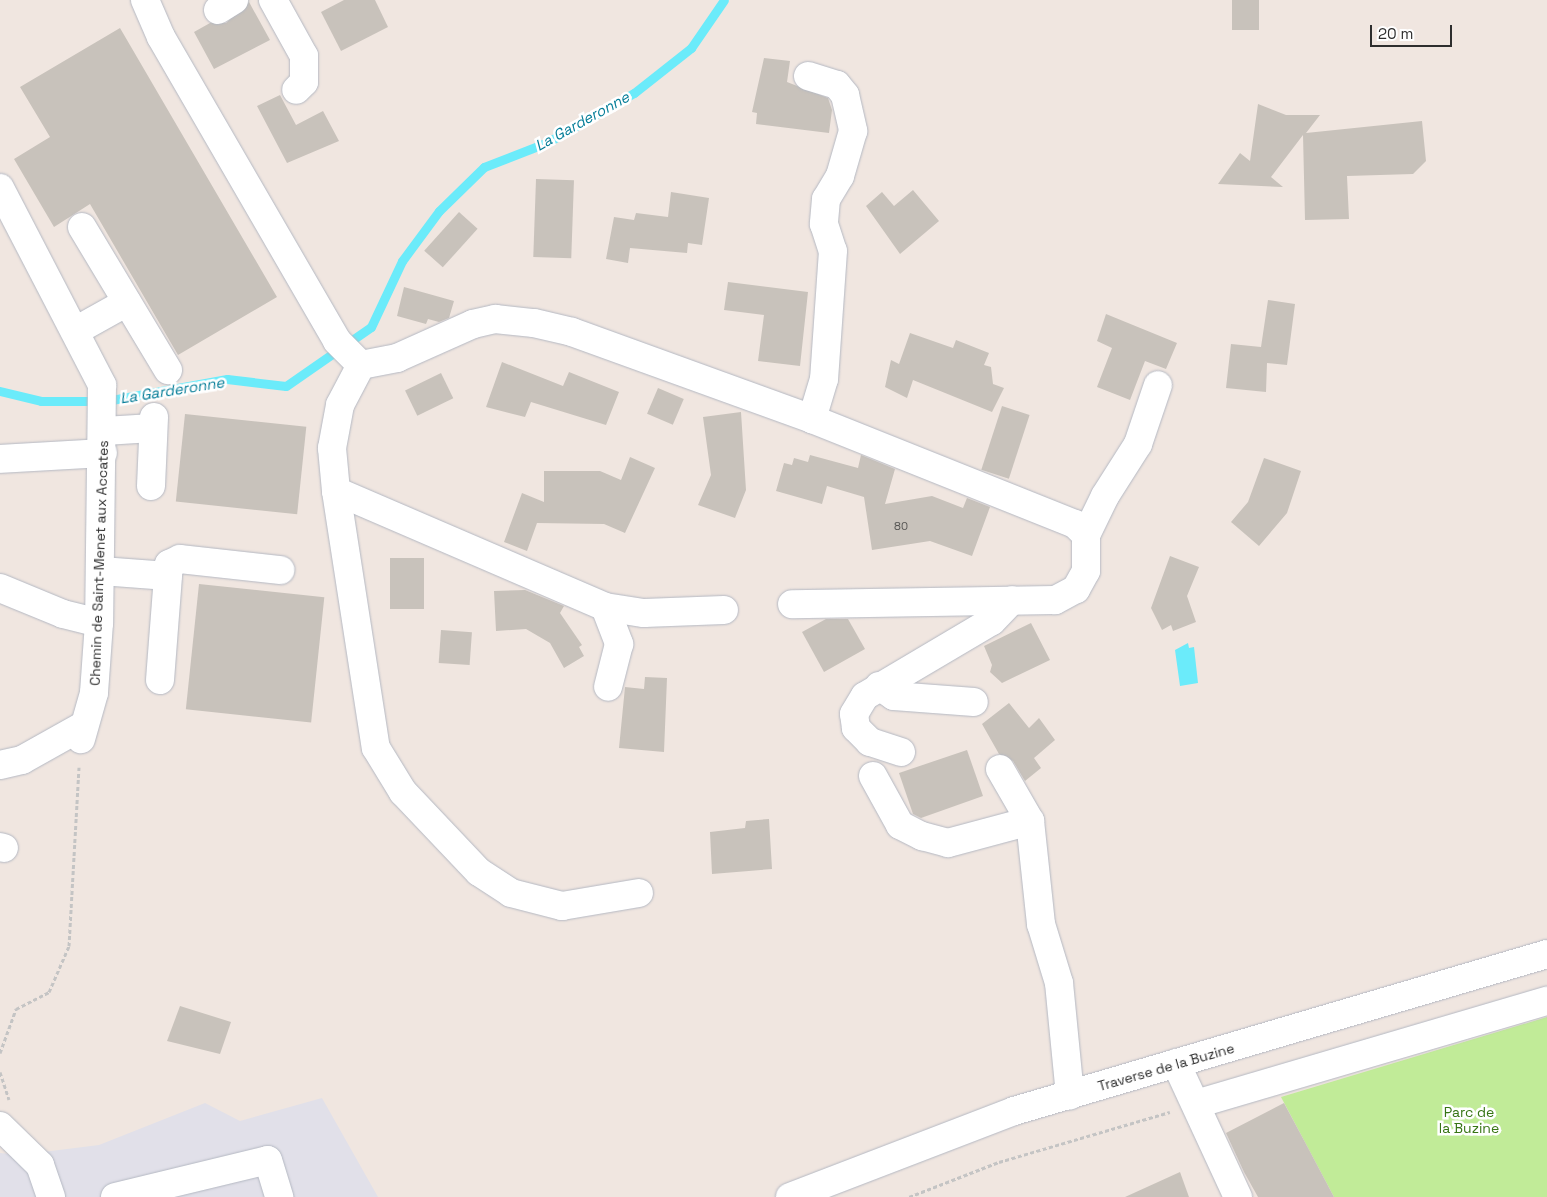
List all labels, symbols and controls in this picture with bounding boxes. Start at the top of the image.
scale bar [1372,15,1454,47]
text: 20 m [1378,24,1413,43]
water label: La Garderonne [532,88,632,154]
water label: La Garderonne [119,373,225,407]
street label: Chemin de Saint-Menet aux Accates [86,440,112,686]
house number: 80 [894,519,908,533]
street label: Traverse de la Buzine [1096,1039,1236,1095]
park label: Parc de la Buzine [1439,1104,1499,1136]

